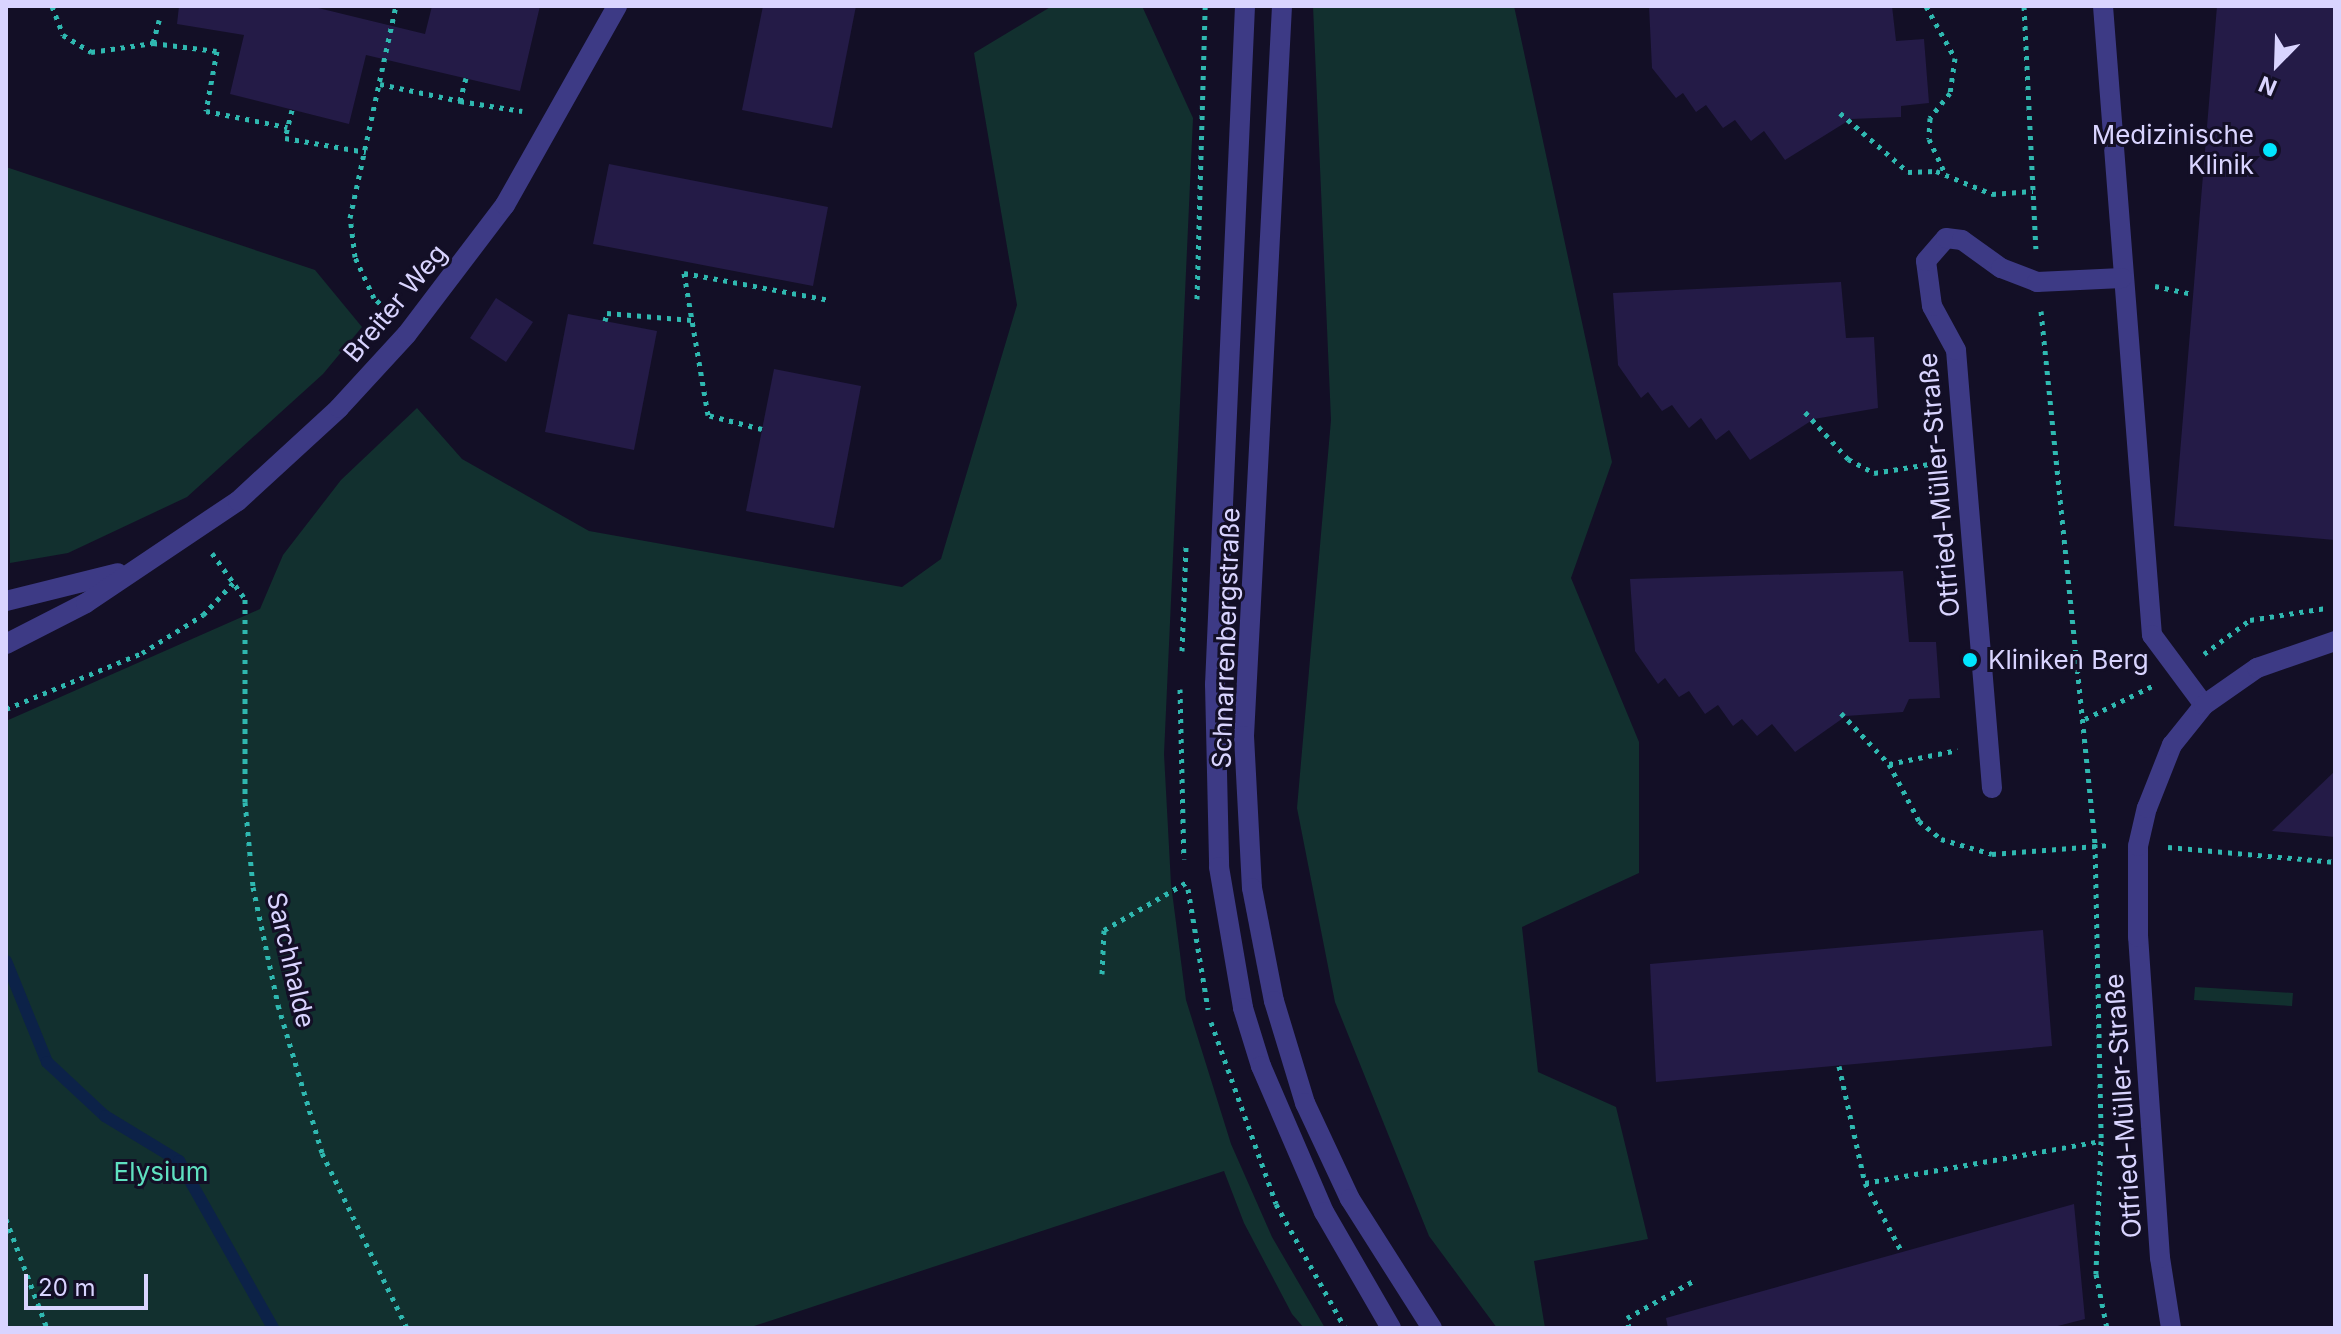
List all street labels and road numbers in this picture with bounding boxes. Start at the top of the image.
street label: Breiter Weg [337,238,453,368]
street label: Otfried-Müller-Straße [1912,352,1966,618]
street label: Schnarrenbergstraße [1206,507,1246,769]
street label: Sarchhalde [260,889,322,1031]
street label: Otfried-Müller-Straße [2098,973,2148,1239]

